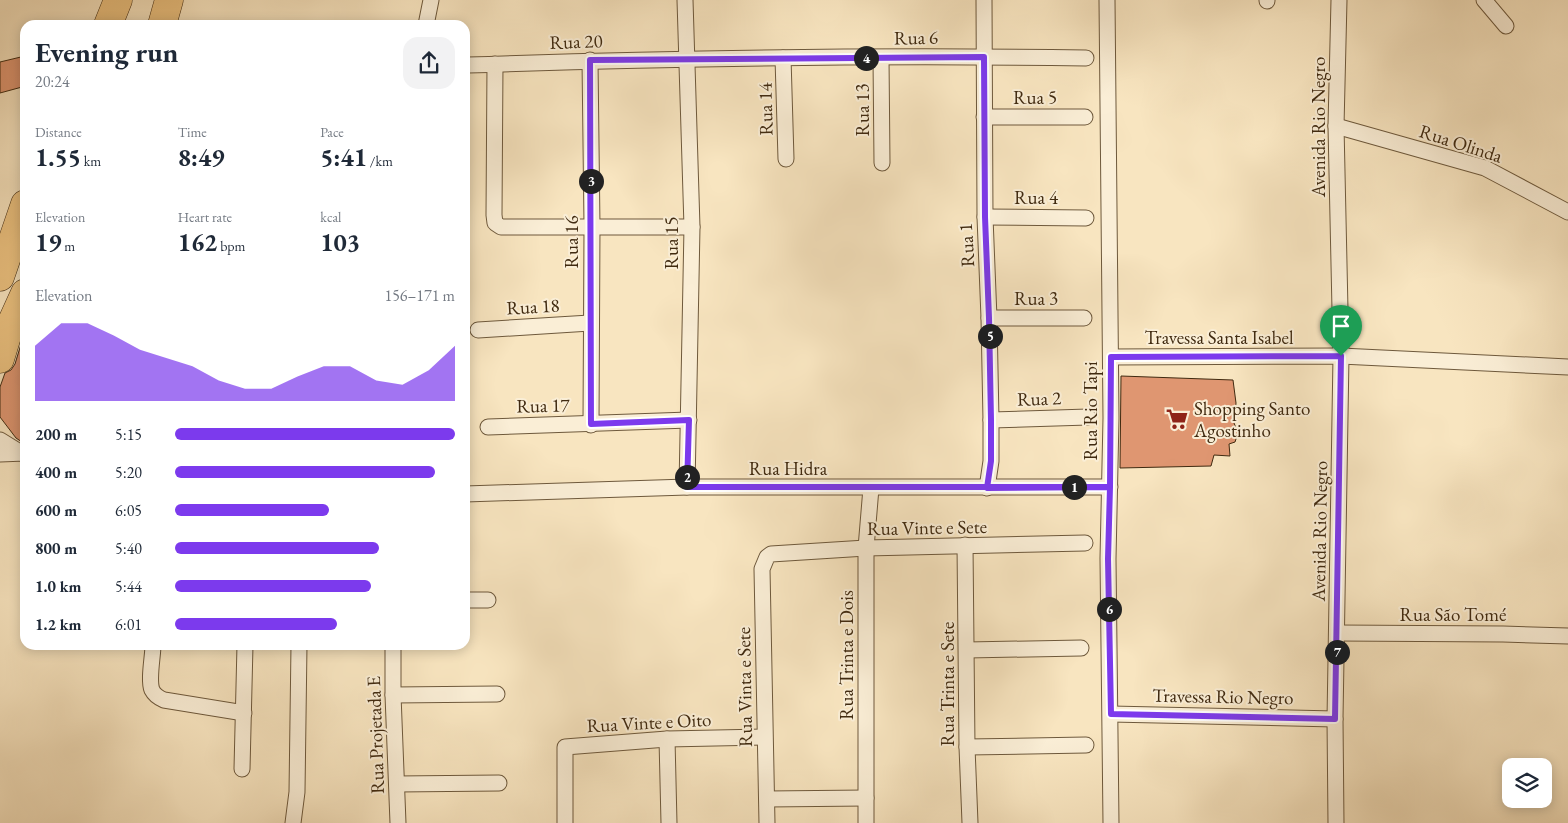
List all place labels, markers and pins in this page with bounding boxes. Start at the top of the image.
pin: 4 [854,46,878,70]
pin: 3 [578,168,604,194]
pin [1320,305,1362,356]
pin: 5 [978,324,1002,348]
place label: Shopping Santo Agostinho [1193,396,1310,443]
supermarket icon: Shopping Santo Agostinho [1164,406,1190,432]
pin: 2 [674,464,700,490]
pin: 1 [1062,474,1086,500]
pin: 6 [1096,596,1122,622]
pin: 7 [1324,640,1350,664]

